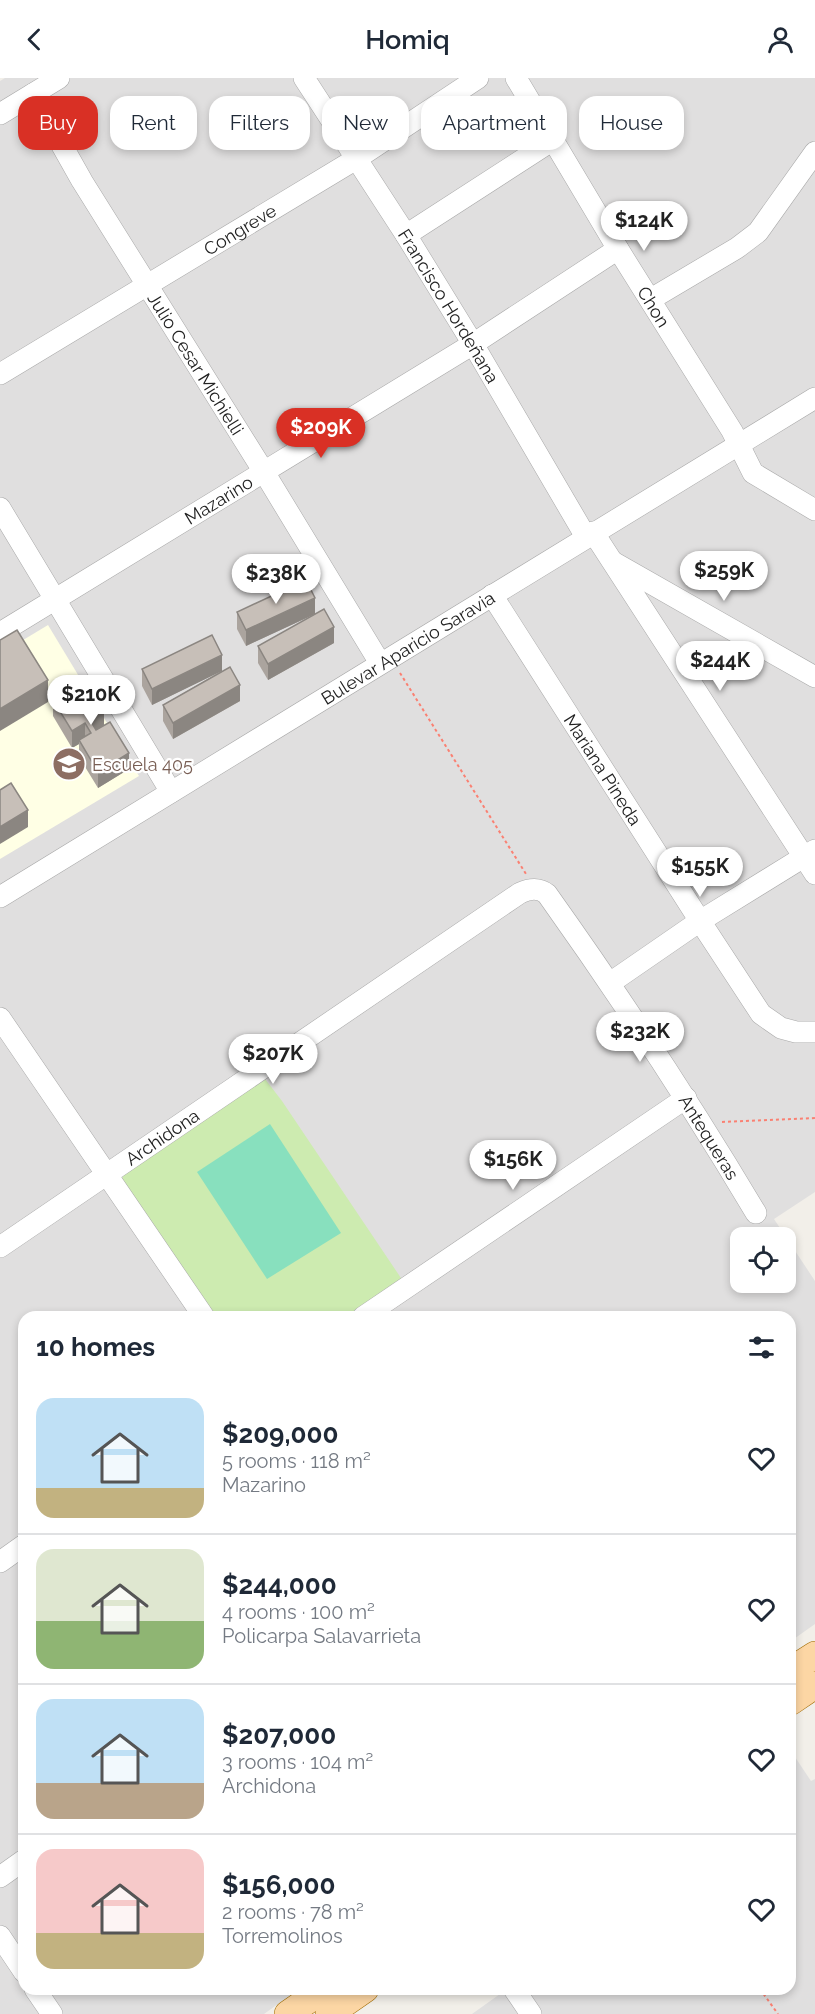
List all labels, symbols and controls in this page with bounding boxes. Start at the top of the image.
icon: back [18,23,51,56]
icon: person [764,23,797,56]
text: Homiq [365,24,450,55]
chip: Buy [18,96,98,150]
chip: Rent [110,96,197,150]
chip: Filters [209,96,310,150]
chip: New [322,96,409,150]
chip: Apartment [421,96,567,150]
chip: House [579,96,684,150]
street label: Congreve [200,199,280,259]
pin: $124K [602,201,686,252]
text: $124K [615,208,673,232]
street label: Francisco Hordeñana [394,225,504,386]
street label: Chon [633,282,675,331]
street label: Julio Cesar Michielli [144,288,248,438]
pin: $209K [279,408,363,459]
text: $209K [290,415,352,439]
street label: Mazarino [181,471,256,528]
pin: $259K [682,551,766,602]
pin: $238K [234,554,318,605]
text: $259K [694,558,754,582]
text: $238K [246,561,306,585]
street label: Bulevar Aparicio Saravia [317,586,498,708]
pin: $244K [678,641,762,692]
text: $244K [690,648,750,672]
pin: $210K [49,675,133,726]
text: $210K [61,682,121,706]
street label: Mariana Pineda [560,710,647,829]
school or university icon: Escuela 405 [51,746,87,782]
place label: Escuela 405 [92,754,193,775]
pin: $155K [658,847,742,898]
text: $155K [671,854,729,878]
pin: $232K [598,1012,682,1063]
text: $232K [610,1019,670,1043]
pin: $207K [231,1034,315,1085]
text: $207K [243,1041,303,1065]
street label: Antequeras [675,1091,744,1184]
street label: Archidona [121,1104,203,1169]
pin: $156K [471,1140,555,1191]
text: $156K [483,1147,543,1171]
map controls [730,1227,796,1293]
button: locate [730,1227,796,1293]
icon: filters [745,1331,778,1364]
text: 10 homes [36,1332,155,1362]
text: $209,000 [222,1419,338,1449]
icon: home [84,1422,156,1494]
icon: heart [745,1442,778,1475]
text: 5 rooms · 118 m² [222,1449,371,1473]
text: Mazarino [222,1473,306,1497]
text: $244,000 [222,1570,337,1600]
icon: home [84,1573,156,1645]
icon: heart [745,1593,778,1626]
text: 4 rooms · 100 m² [222,1600,375,1624]
text: Policarpa Salavarrieta [222,1624,421,1648]
text: $207,000 [222,1720,336,1750]
icon: home [84,1723,156,1795]
icon: heart [745,1743,778,1776]
text: 3 rooms · 104 m² [222,1750,373,1774]
text: Archidona [222,1774,316,1798]
text: $156,000 [222,1870,335,1900]
icon: home [84,1873,156,1945]
icon: heart [745,1893,778,1926]
text: 2 rooms · 78 m² [222,1900,364,1924]
text: Torremolinos [222,1924,343,1948]

